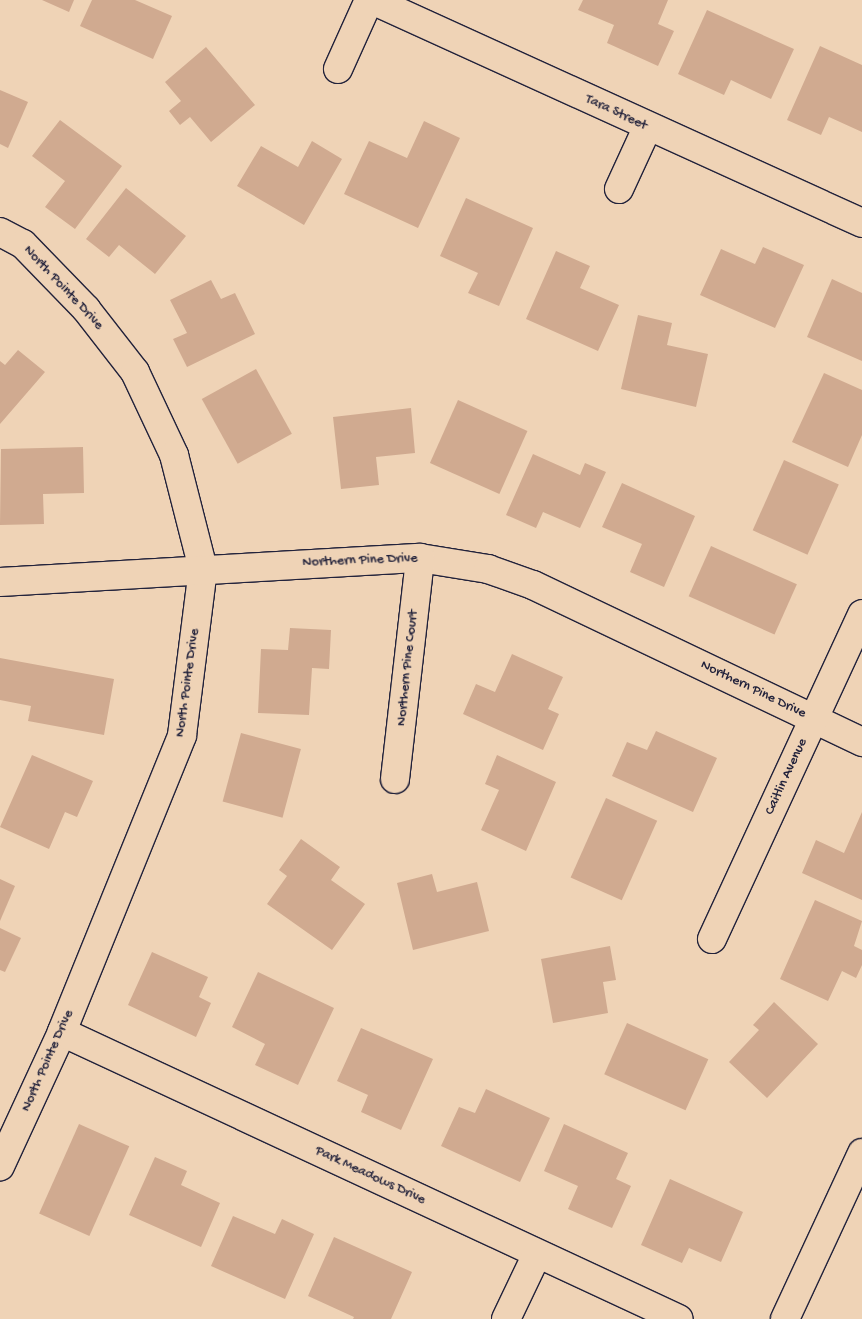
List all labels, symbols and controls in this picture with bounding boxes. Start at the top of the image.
street label: Tara Street [582,91,650,135]
street label: North Pointe Drive [20,242,106,334]
street label: Northern Pine Drive [302,551,418,571]
street label: Northern Pine Court [394,609,422,727]
street label: North Pointe Drive [172,628,204,738]
street label: Northern Pine Drive [698,657,808,723]
street label: Caitlin Avenue [762,736,812,818]
street label: North Pointe Drive [18,1008,78,1114]
street label: Park Meadows Drive [312,1143,428,1209]

